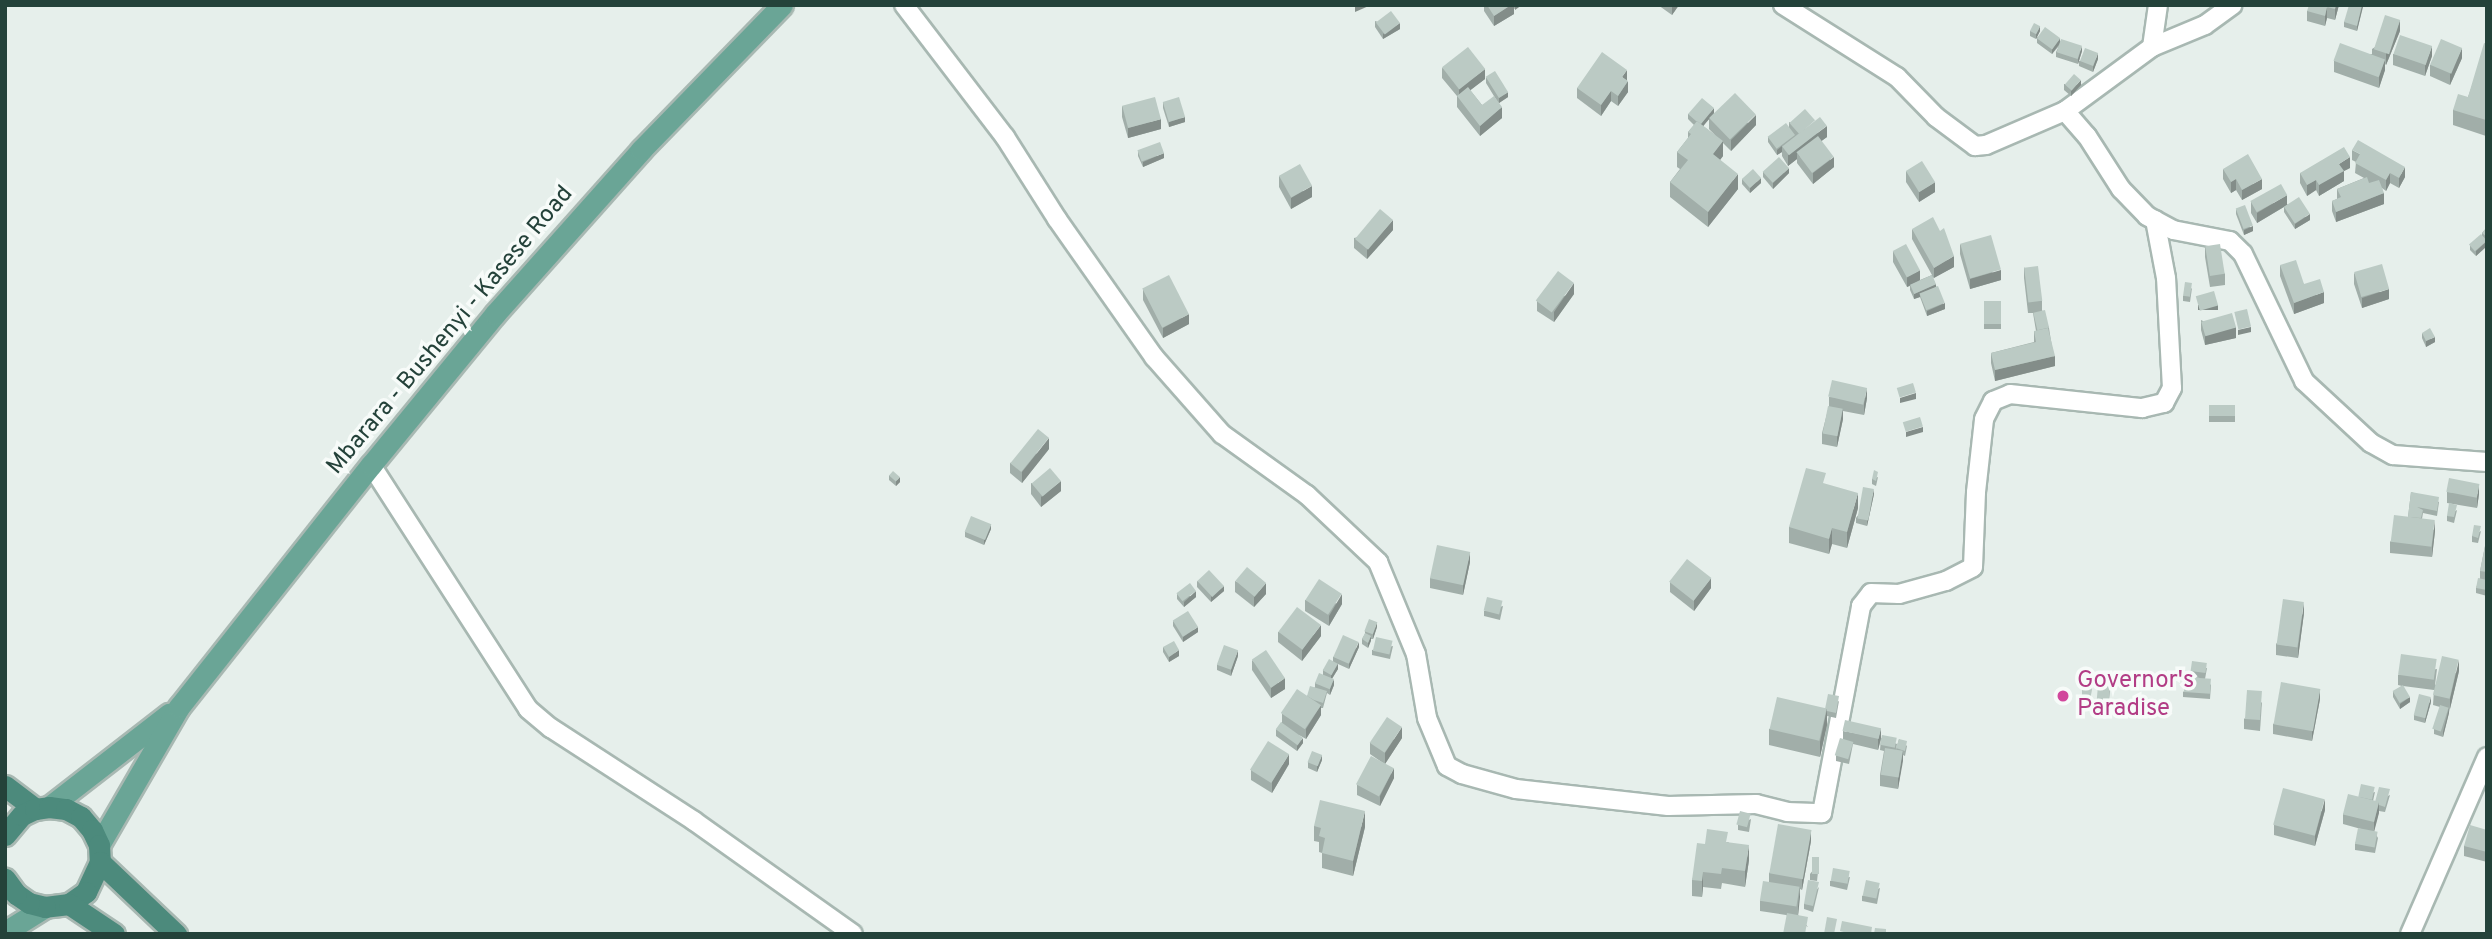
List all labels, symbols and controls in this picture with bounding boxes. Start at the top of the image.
street label: Mbarara - Bushenyi - Kasese Road [322,181,580,481]
place label: Governor's Paradise [2077,668,2194,724]
marker: Governor's Paradise [2055,688,2071,704]

